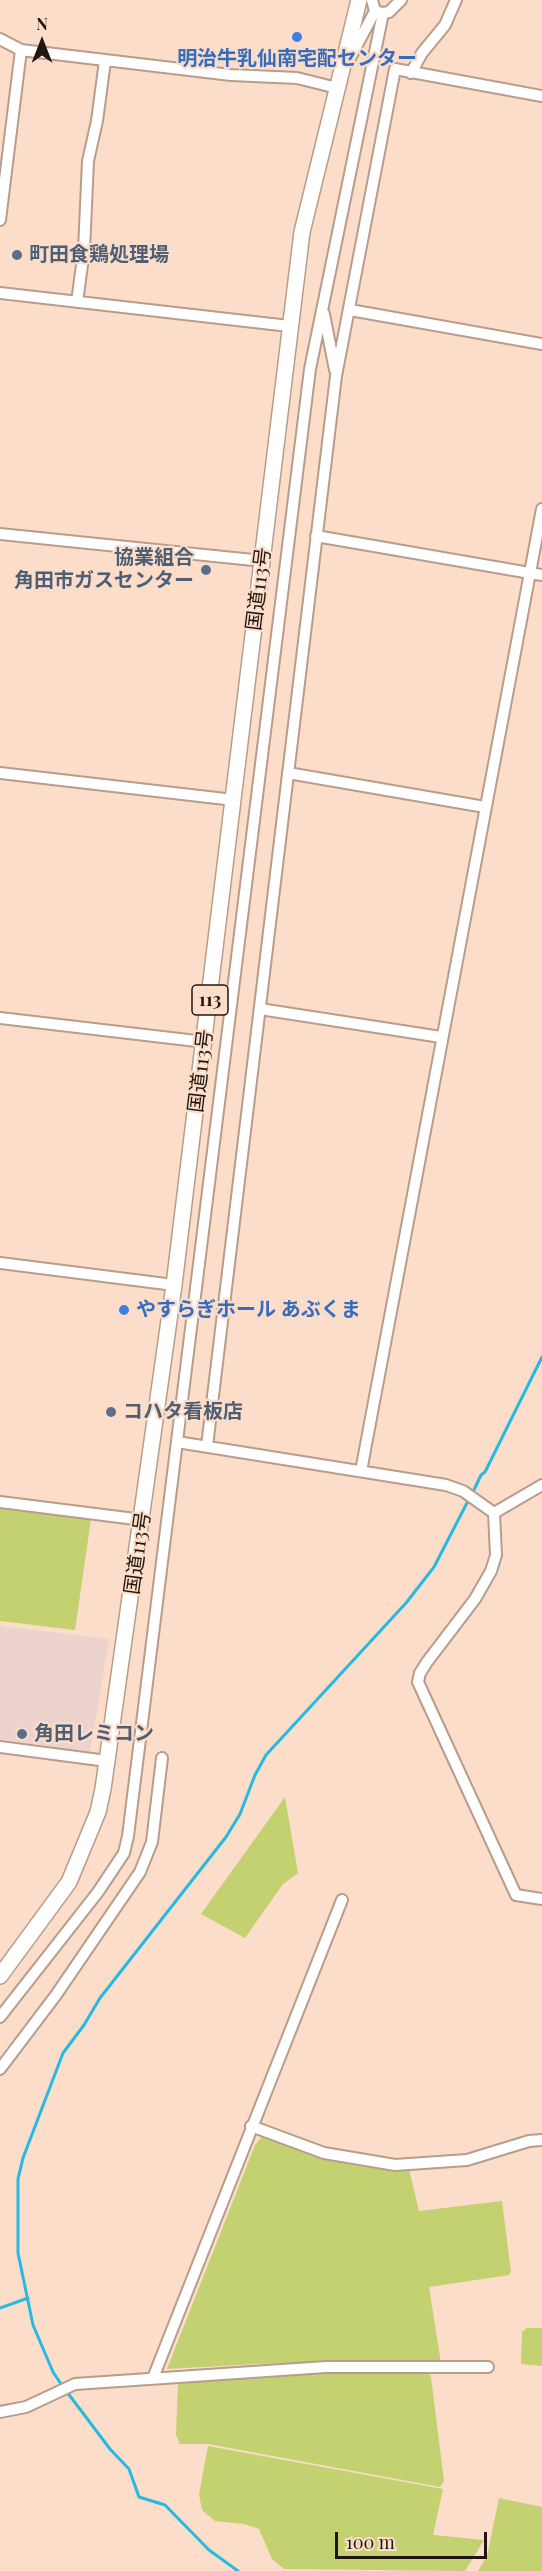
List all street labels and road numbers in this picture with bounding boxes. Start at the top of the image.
street label: 国道113号 [242,546,276,632]
road number: 113 [192,985,228,1015]
street label: 国道113号 [184,1028,218,1114]
street label: 国道113号 [120,1510,156,1596]

